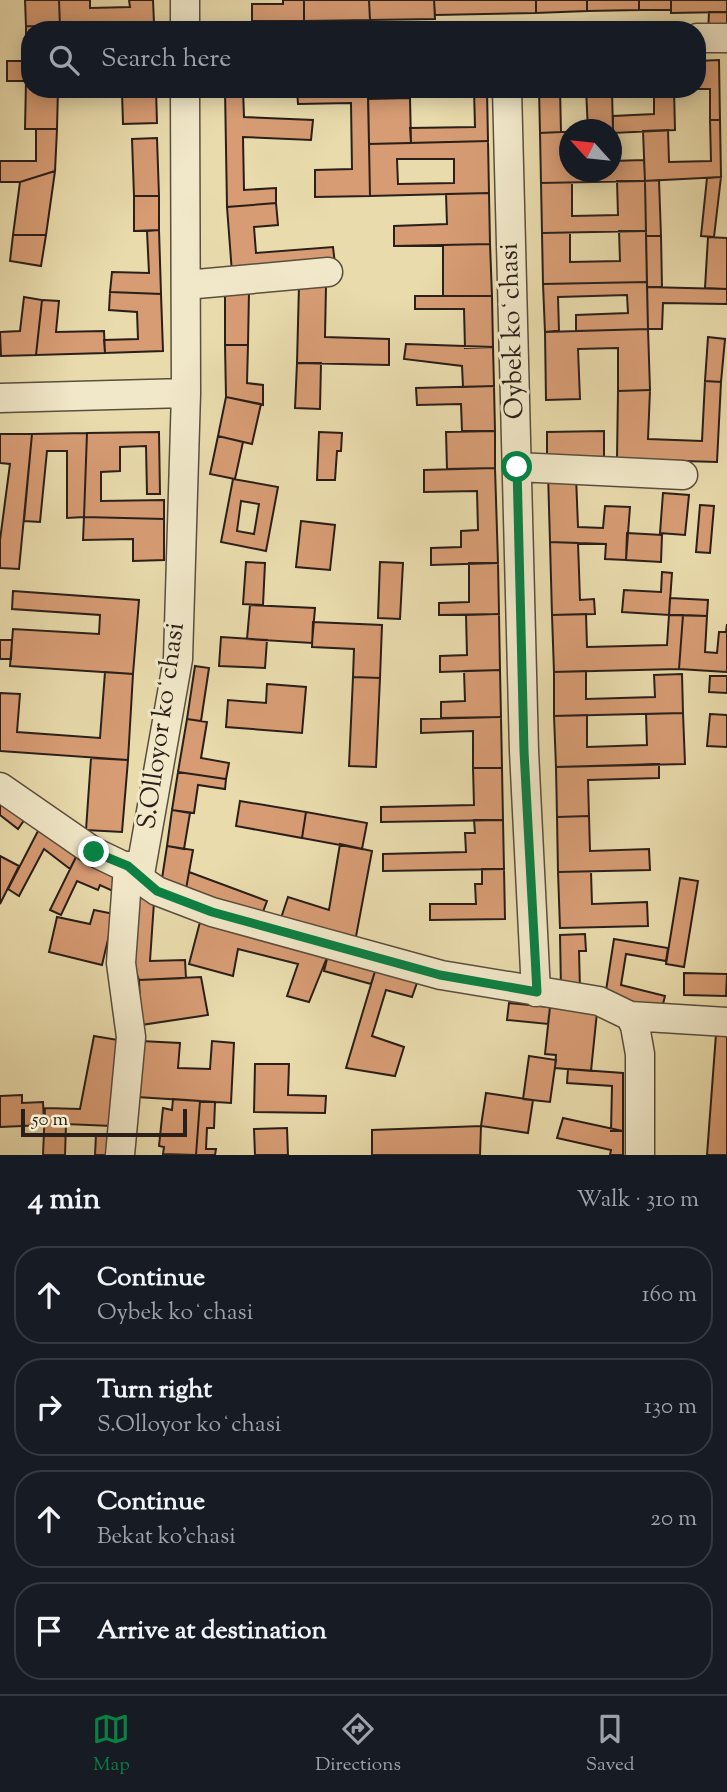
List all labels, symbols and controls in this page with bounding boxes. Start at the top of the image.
search box [21,21,706,98]
icon: search [45,41,83,79]
text: Search here [101,41,231,78]
north arrow [559,119,622,182]
street label: Oybek koʻchasi [491,242,535,420]
route start [501,451,532,482]
street label: S.Olloyor koʻchasi [129,620,195,832]
route end [78,836,109,867]
scale bar [21,1106,187,1138]
text: 50 m [32,1107,68,1134]
text: 4 min [28,1179,101,1222]
text: Walk · 310 m [576,1184,699,1217]
text: Continue [97,1260,205,1297]
icon: ahead [30,1276,68,1314]
text: 160 m [642,1279,697,1312]
text: Oybek koʻchasi [97,1297,253,1330]
text: Turn right [97,1372,212,1409]
icon: right [30,1388,68,1426]
text: 130 m [644,1391,697,1424]
text: S.Olloyor koʻchasi [97,1409,281,1442]
text: Continue [97,1484,205,1521]
icon: ahead [30,1500,68,1538]
text: 20 m [650,1503,697,1536]
text: Bekat ko'chasi [97,1521,236,1554]
icon: arrive [30,1612,68,1650]
text: Arrive at destination [97,1613,327,1650]
tab: Map [92,1710,130,1779]
tab: Directions [315,1710,401,1779]
tab: Saved [586,1710,635,1779]

